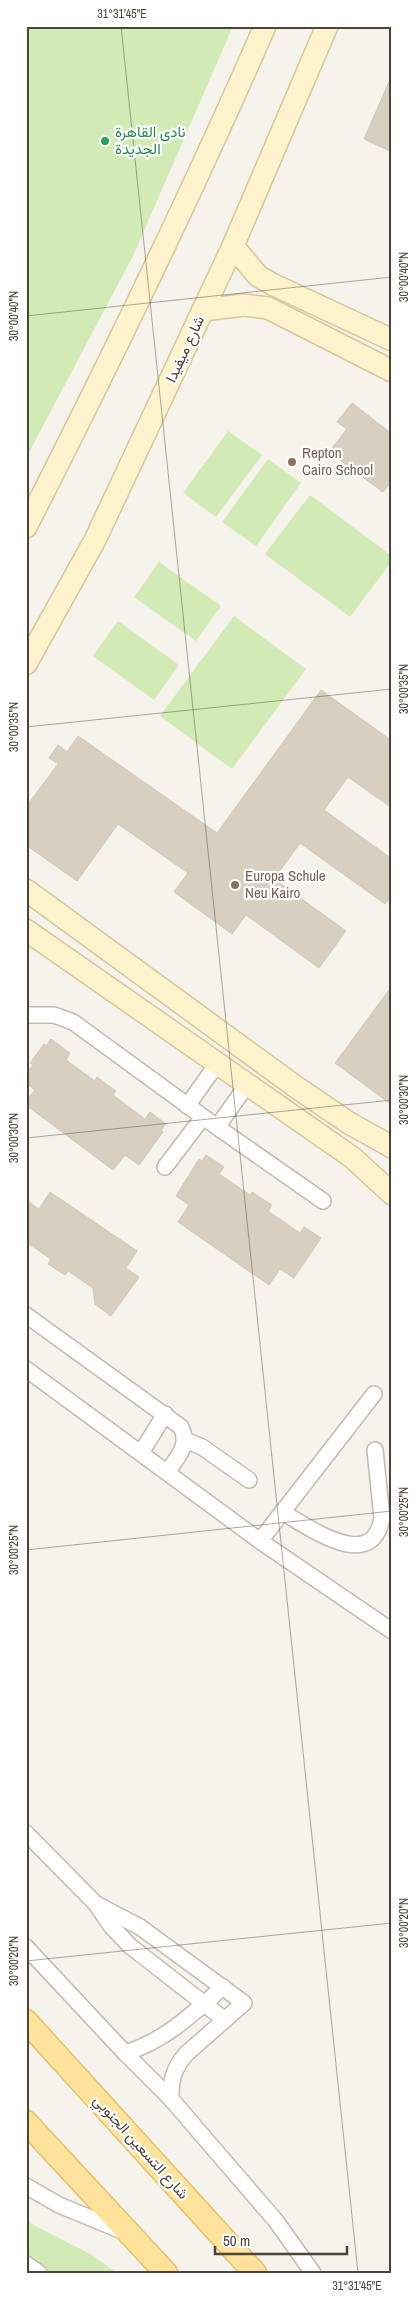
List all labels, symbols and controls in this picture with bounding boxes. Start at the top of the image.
text: 31°31'45"E [97,6,147,22]
place label: نادى القاهرة الجديدة [115,121,186,159]
marker: نادى القاهرة الجديدة [99,135,111,147]
text: 30°00'40"N [396,252,412,302]
text: 30°00'40"N [6,291,22,341]
street label: شارع ميفيدا [160,312,210,386]
place label: Repton Cairo School [302,442,373,480]
marker: Repton Cairo School [286,456,298,468]
text: 30°00'35"N [396,664,412,714]
text: 30°00'35"N [6,702,22,752]
place label: Europa Schule Neu Kairo [245,865,326,903]
marker: Europa Schule Neu Kairo [229,879,241,891]
text: 30°00'30"N [396,1075,412,1125]
text: 30°00'30"N [6,1113,22,1163]
text: 30°00'25"N [396,1487,412,1537]
text: 30°00'25"N [6,1525,22,1575]
text: 30°00'20"N [396,1898,412,1948]
text: 30°00'20"N [6,1936,22,1986]
street label: شارع التسعين الجنوبي [87,2090,194,2205]
scale bar [215,2224,348,2256]
text: 50 m [223,2230,250,2251]
text: 31°31'45"E [332,2278,382,2294]

